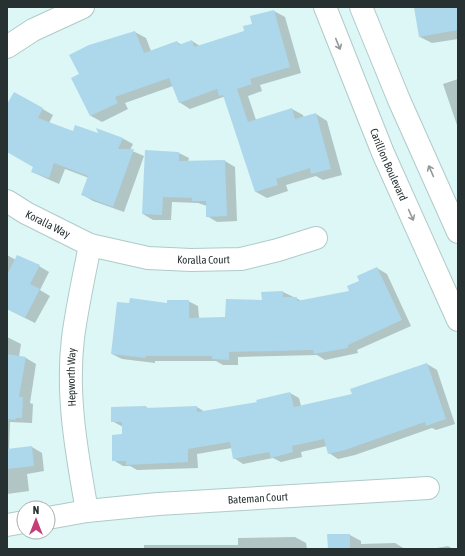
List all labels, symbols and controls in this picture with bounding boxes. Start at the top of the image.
one-way arrow [335,37,343,49]
street label: Carillion Boulevard [368,127,410,203]
one-way arrow [426,165,434,177]
street label: Koralla Way [24,208,73,240]
one-way arrow [407,209,415,221]
street label: Koralla Court [177,253,230,266]
street label: Hepworth Way [65,347,78,407]
street label: Bateman Court [228,490,288,506]
north arrow [16,500,56,540]
text: N [33,504,39,516]

